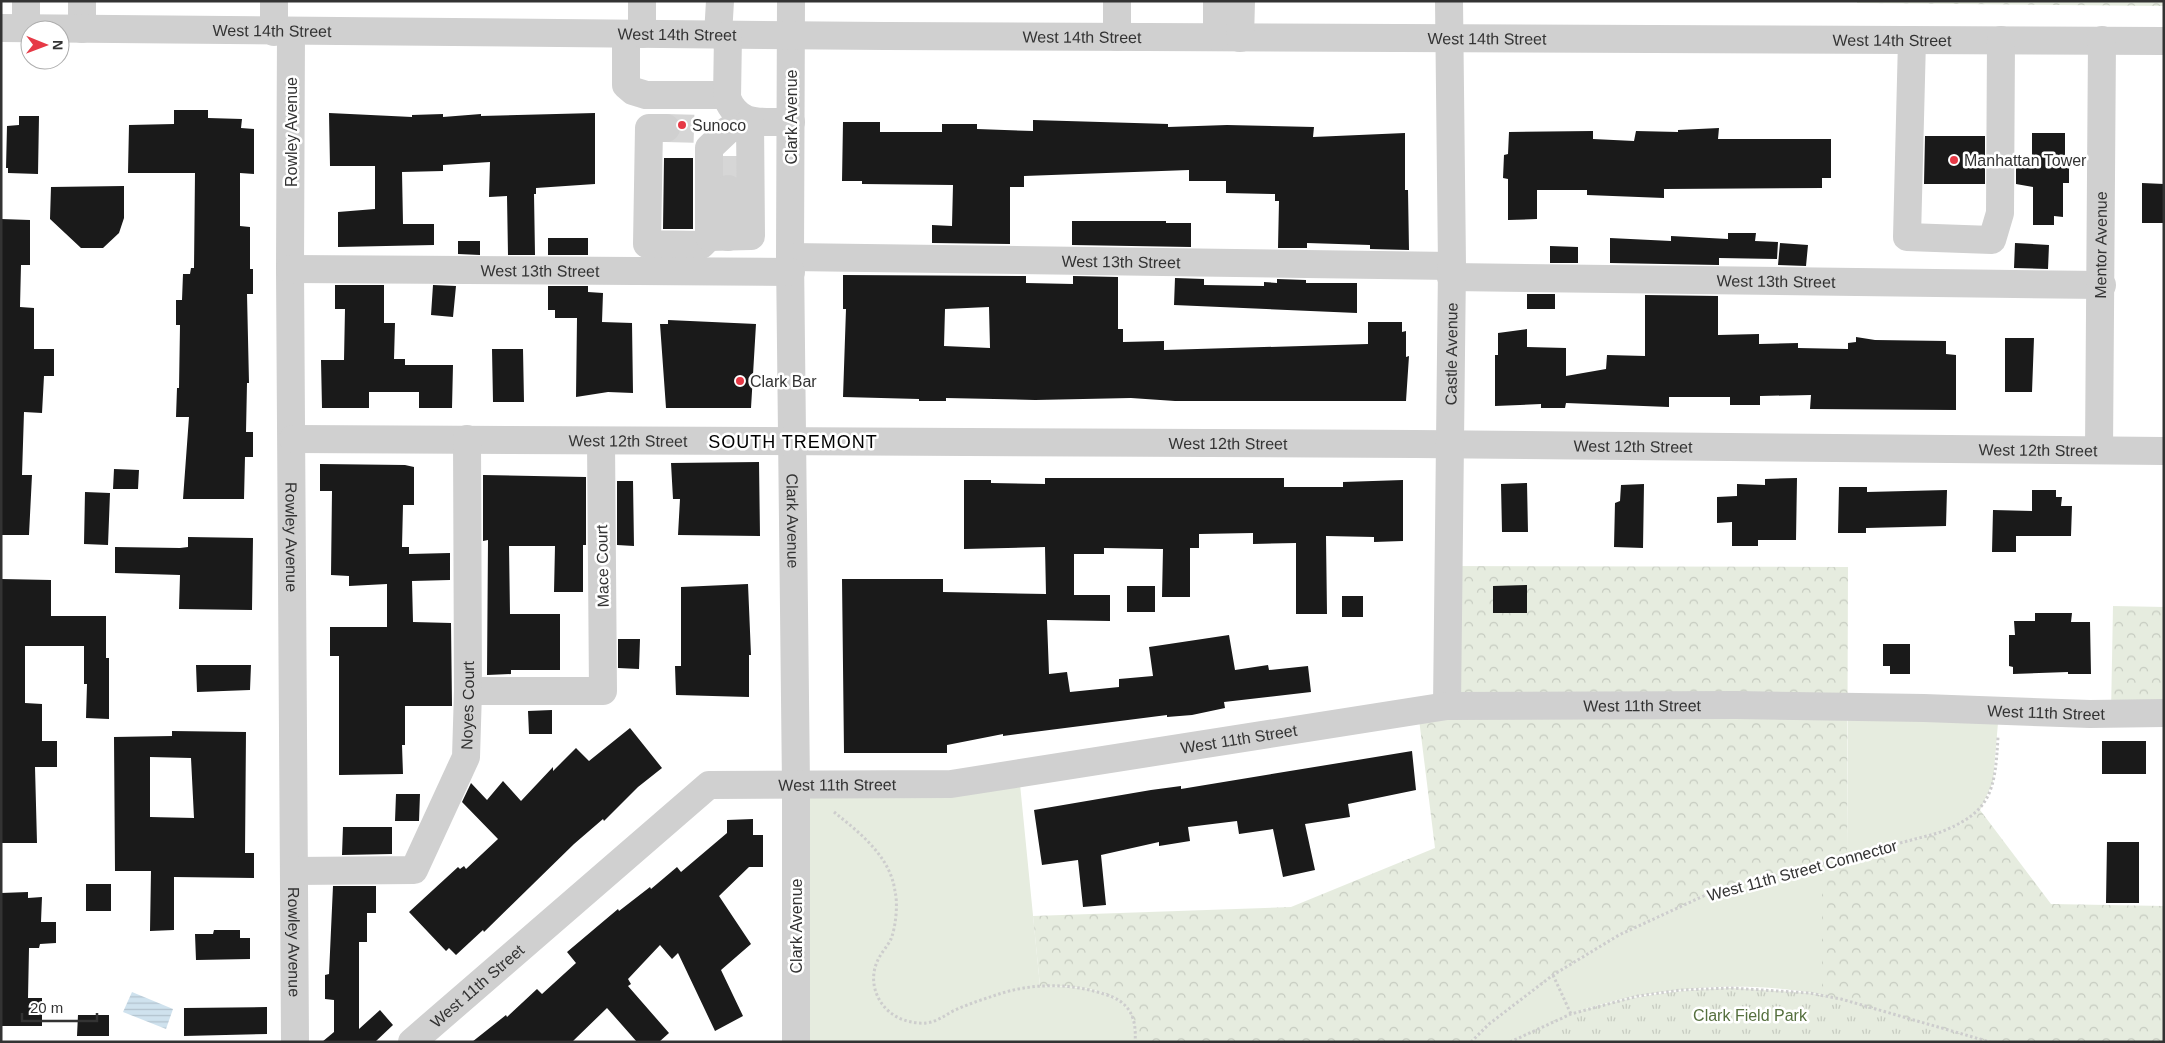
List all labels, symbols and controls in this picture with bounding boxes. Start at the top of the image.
north arrow [20,20,70,70]
street label: West 14th Street [212,22,332,40]
street label: West 14th Street [617,26,737,44]
street label: West 14th Street [1022,29,1142,46]
street label: West 14th Street [1427,30,1547,48]
street label: West 14th Street [1832,32,1952,49]
text: N [50,40,66,50]
street label: Clark Avenue [783,69,800,164]
street label: Rowley Avenue [283,77,300,187]
place label: Sunoco [692,117,746,134]
marker: Sunoco [676,119,688,131]
place label: Manhattan Tower [1964,152,2087,169]
marker: Manhattan Tower [1948,154,1960,166]
street label: Mentor Avenue [2092,191,2110,299]
street label: West 13th Street [1061,253,1181,271]
street label: West 13th Street [480,262,600,280]
street label: West 13th Street [1716,272,1836,291]
street label: Castle Avenue [1442,302,1461,406]
place label: Clark Bar [750,373,817,390]
marker: Clark Bar [734,375,746,387]
street label: West 12th Street [568,432,688,450]
district label: SOUTH TREMONT [708,432,878,452]
street label: West 12th Street [1168,435,1288,452]
street label: West 12th Street [1573,437,1693,456]
street label: West 12th Street [1978,441,2098,459]
street label: Clark Avenue [783,473,802,569]
street label: Rowley Avenue [282,482,300,592]
street label: Mace Court [593,524,612,607]
street label: Noyes Court [458,660,477,750]
street label: West 11th Street [1583,697,1702,715]
street label: West 11th Street [1987,702,2106,723]
street label: West 11th Street [1179,722,1299,757]
street label: West 11th Street [778,776,897,794]
street label: West 11th Street Connector [1705,837,1900,904]
street label: Clark Avenue [788,878,805,973]
street label: Rowley Avenue [285,887,303,997]
street label: West 11th Street [427,941,528,1031]
scale bar [22,990,98,1022]
text: 20 m [30,999,63,1016]
park label: Clark Field Park [1693,1007,1808,1024]

